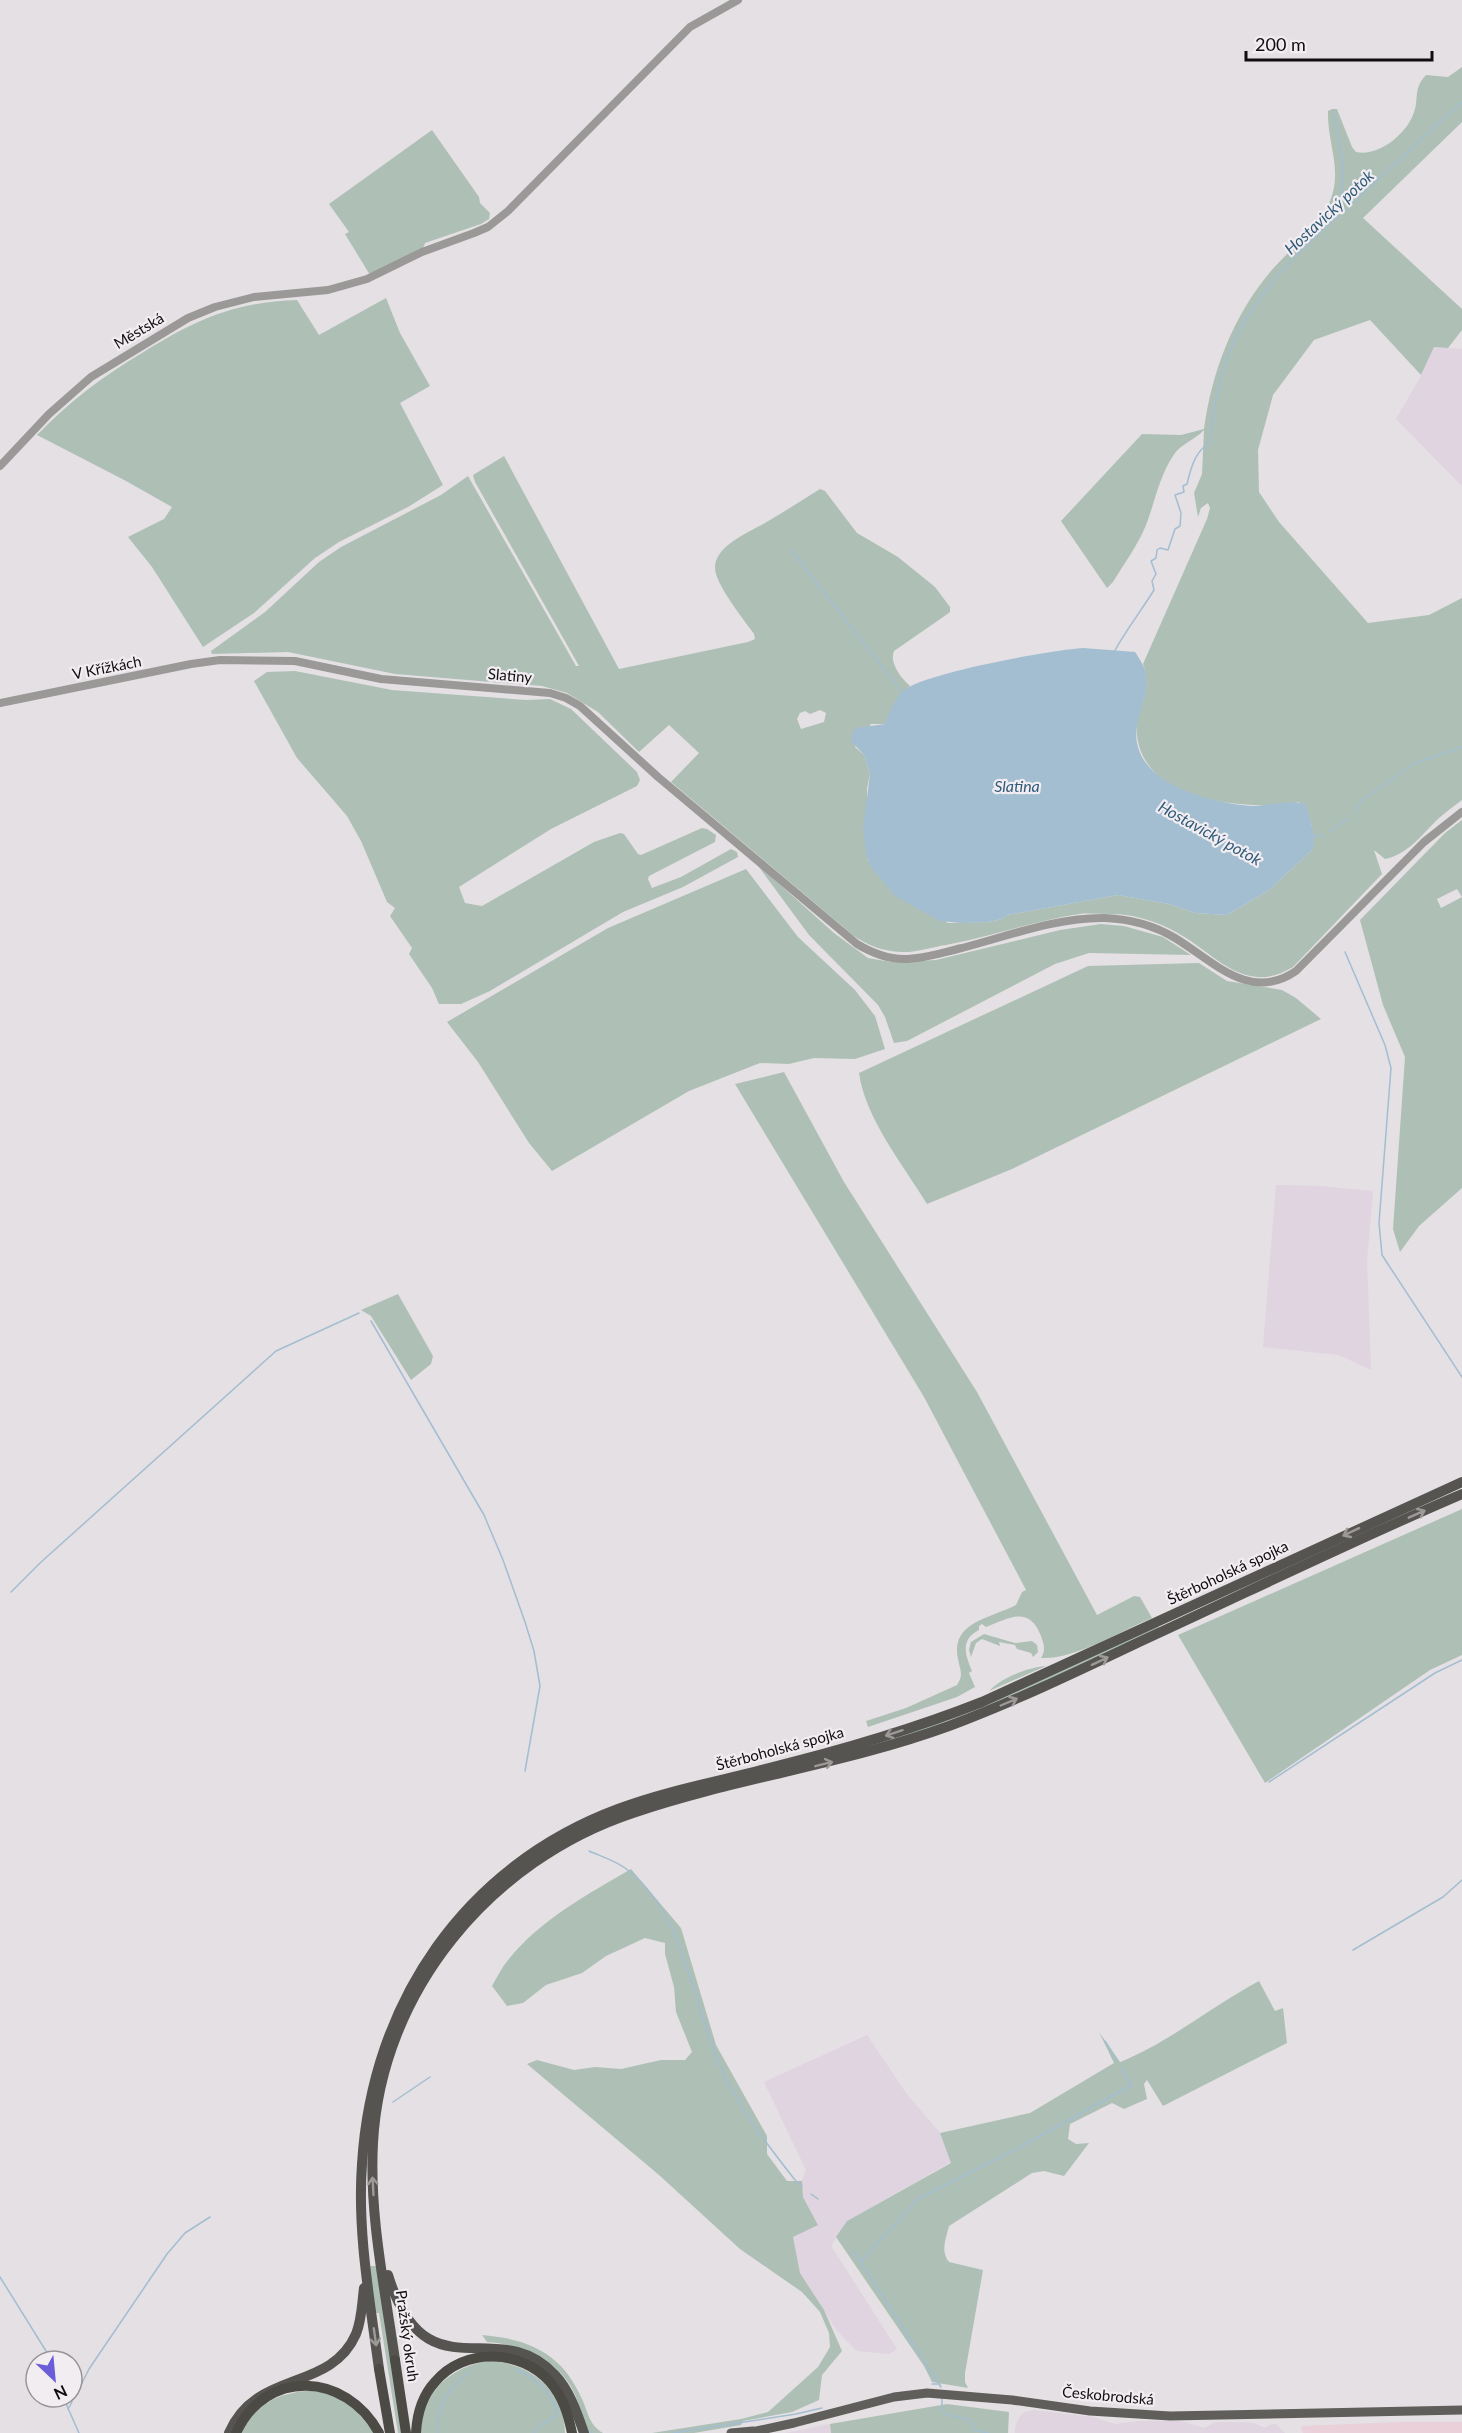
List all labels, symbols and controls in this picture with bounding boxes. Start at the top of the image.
scale bar [1246,24,1432,62]
text: 200 m [1255,33,1306,55]
water label: Hostavický potok [1280,165,1377,258]
street label: Městská [110,308,167,352]
street label: V Křížkách [71,652,143,683]
street label: Slatiny [487,664,533,686]
water label: Slatina [994,776,1040,795]
water label: Hostavický potok [1155,796,1265,869]
one-way arrow [1407,1507,1425,1519]
one-way arrow [1342,1527,1360,1539]
street label: Štěrboholská spojka [1164,1536,1291,1608]
one-way arrow [1090,1654,1108,1666]
one-way arrow [999,1696,1017,1707]
street label: Štěrboholská spojka [714,1722,846,1774]
one-way arrow [885,1728,904,1739]
one-way arrow [814,1758,833,1770]
one-way arrow [368,2176,379,2196]
street label: Pražský okruh [393,2289,423,2383]
one-way arrow [370,2326,381,2346]
north arrow [24,2349,84,2409]
text: N [51,2382,70,2404]
street label: Českobrodská [1061,2382,1155,2408]

